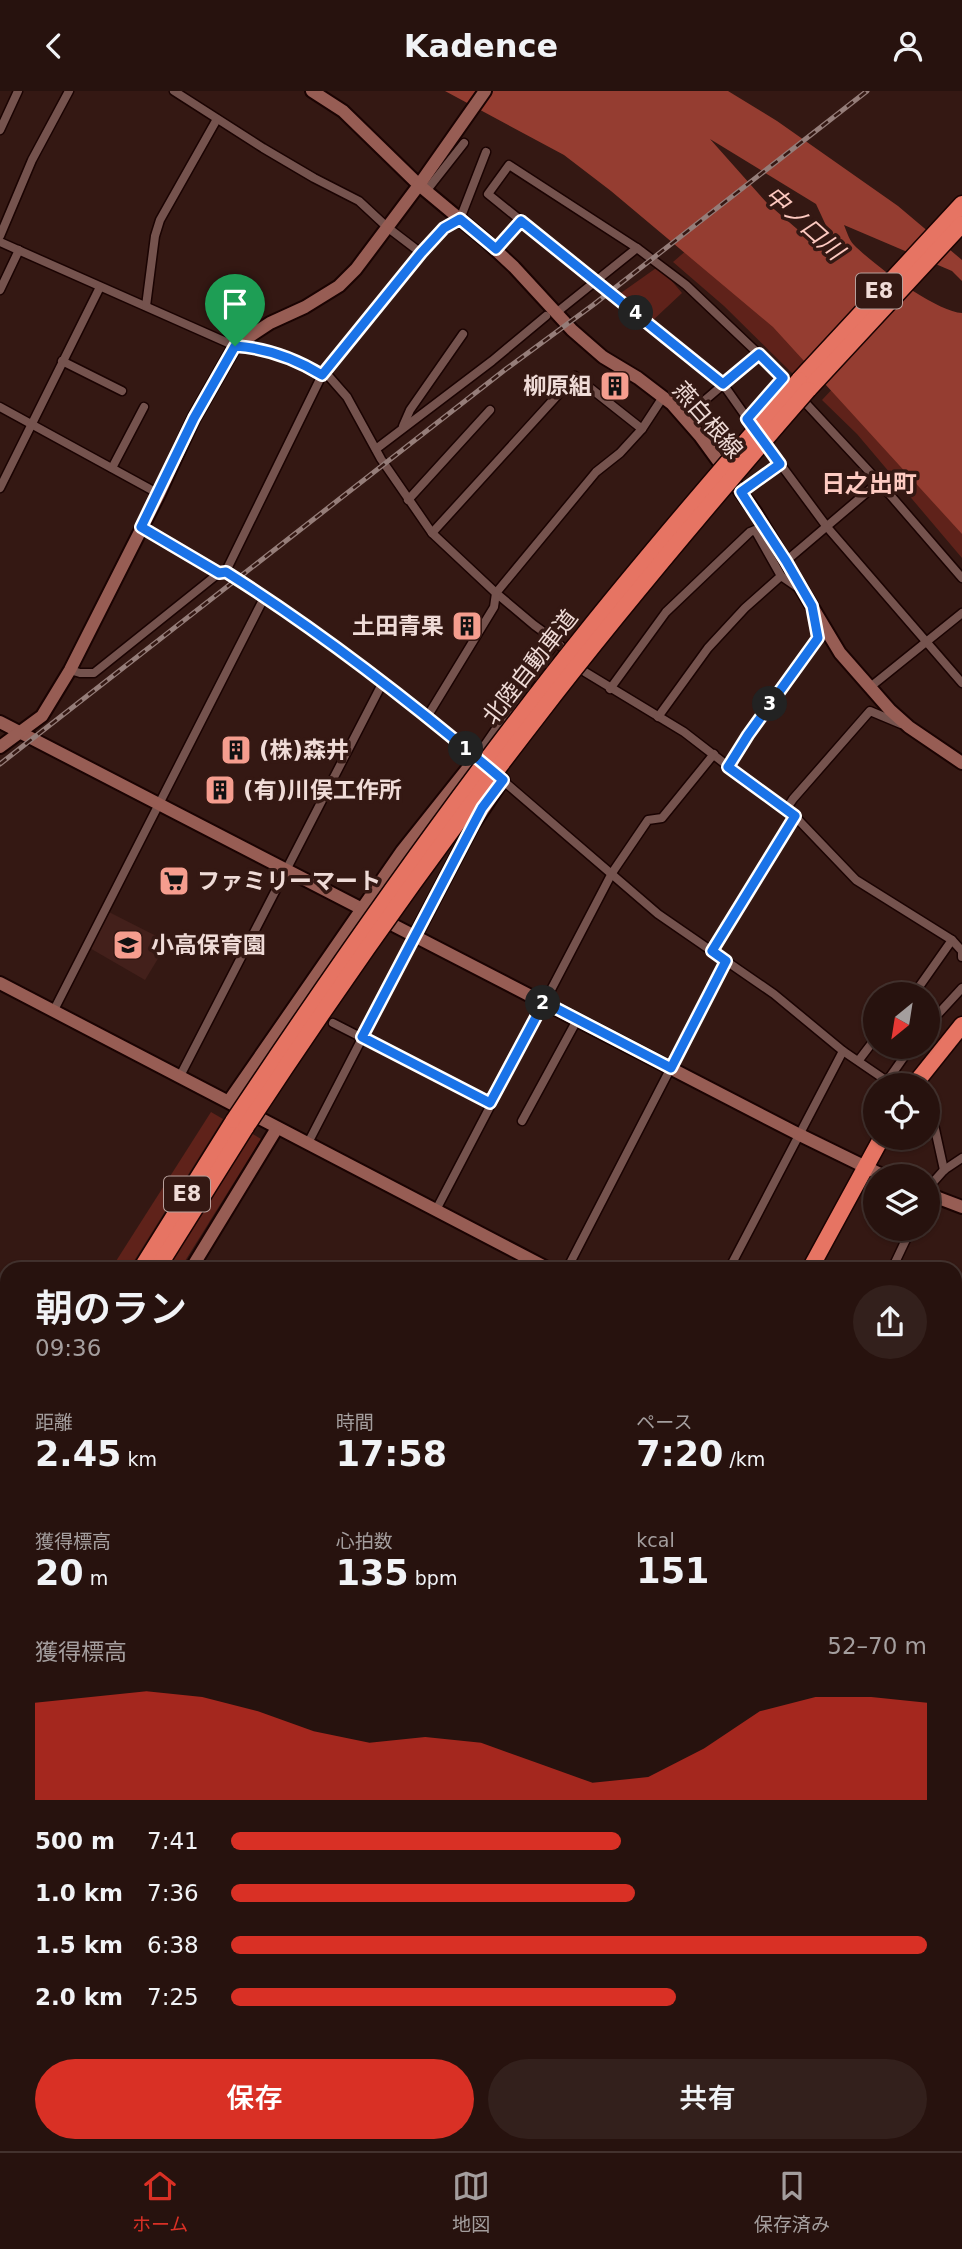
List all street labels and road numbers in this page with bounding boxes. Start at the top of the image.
road number: E8 [856,273,902,309]
street label: 燕白根線 [668,377,748,463]
street label: 北陸自動車道 [477,605,583,729]
road number: E8 [164,1177,210,1211]

